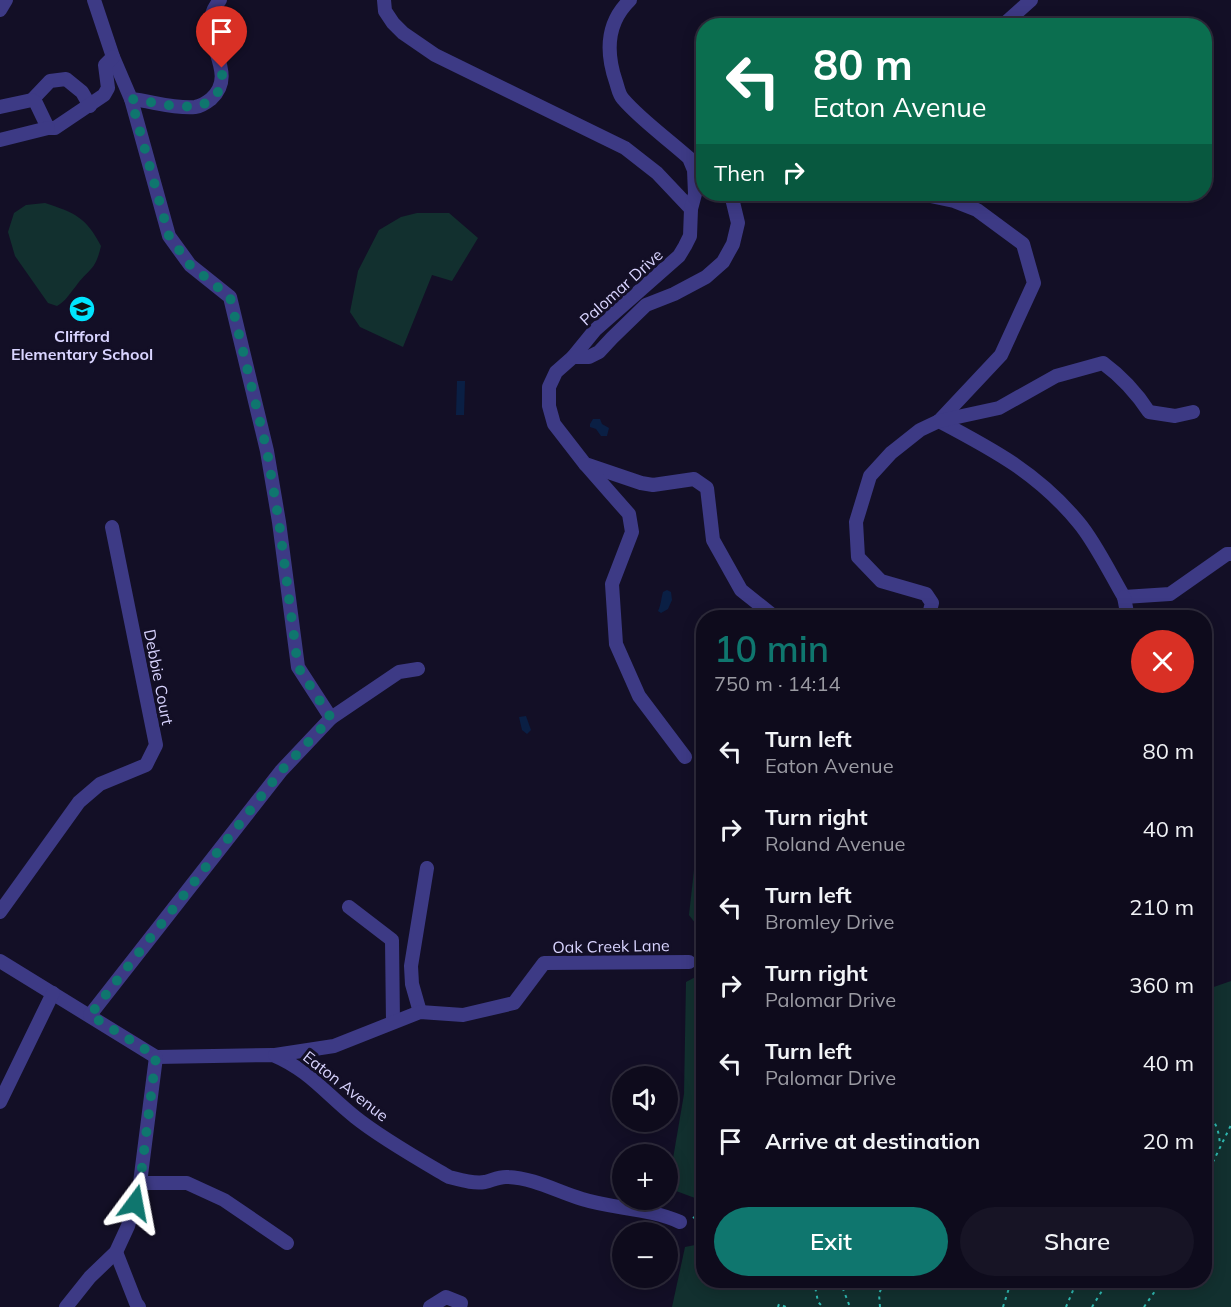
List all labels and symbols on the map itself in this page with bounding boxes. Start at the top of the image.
pin [196,6,247,68]
street label: Palomar Drive [575,244,667,330]
school or university icon: Clifford Elementary School [67,294,97,324]
place label: Clifford Elementary School [11,326,153,364]
street label: Debbie Court [140,627,178,727]
street label: Oak Creek Lane [552,935,670,957]
street label: Eaton Avenue [299,1046,393,1126]
position arrow [103,1171,167,1235]

